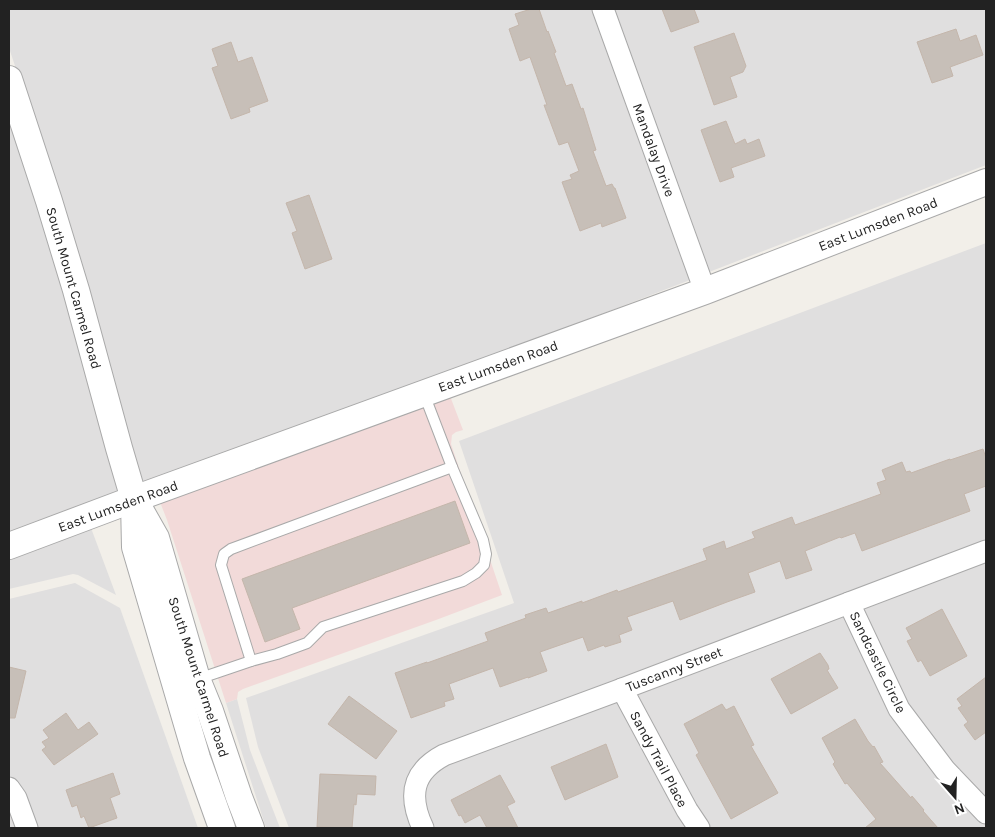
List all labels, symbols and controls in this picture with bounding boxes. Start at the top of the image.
street label: Mandalay Drive [629,101,678,199]
street label: East Lumsden Road [816,194,940,255]
street label: South Mount Carmel Road [42,205,105,371]
street label: East Lumsden Road [436,337,561,396]
street label: East Lumsden Road [56,477,181,536]
street label: South Mount Carmel Road [165,595,233,760]
street label: Sandcastle Circle [846,609,910,716]
street label: Tuscanny Street [624,643,725,696]
street label: Sandy Trail Place [626,708,691,810]
north arrow [930,772,980,822]
text: N [952,799,967,818]

